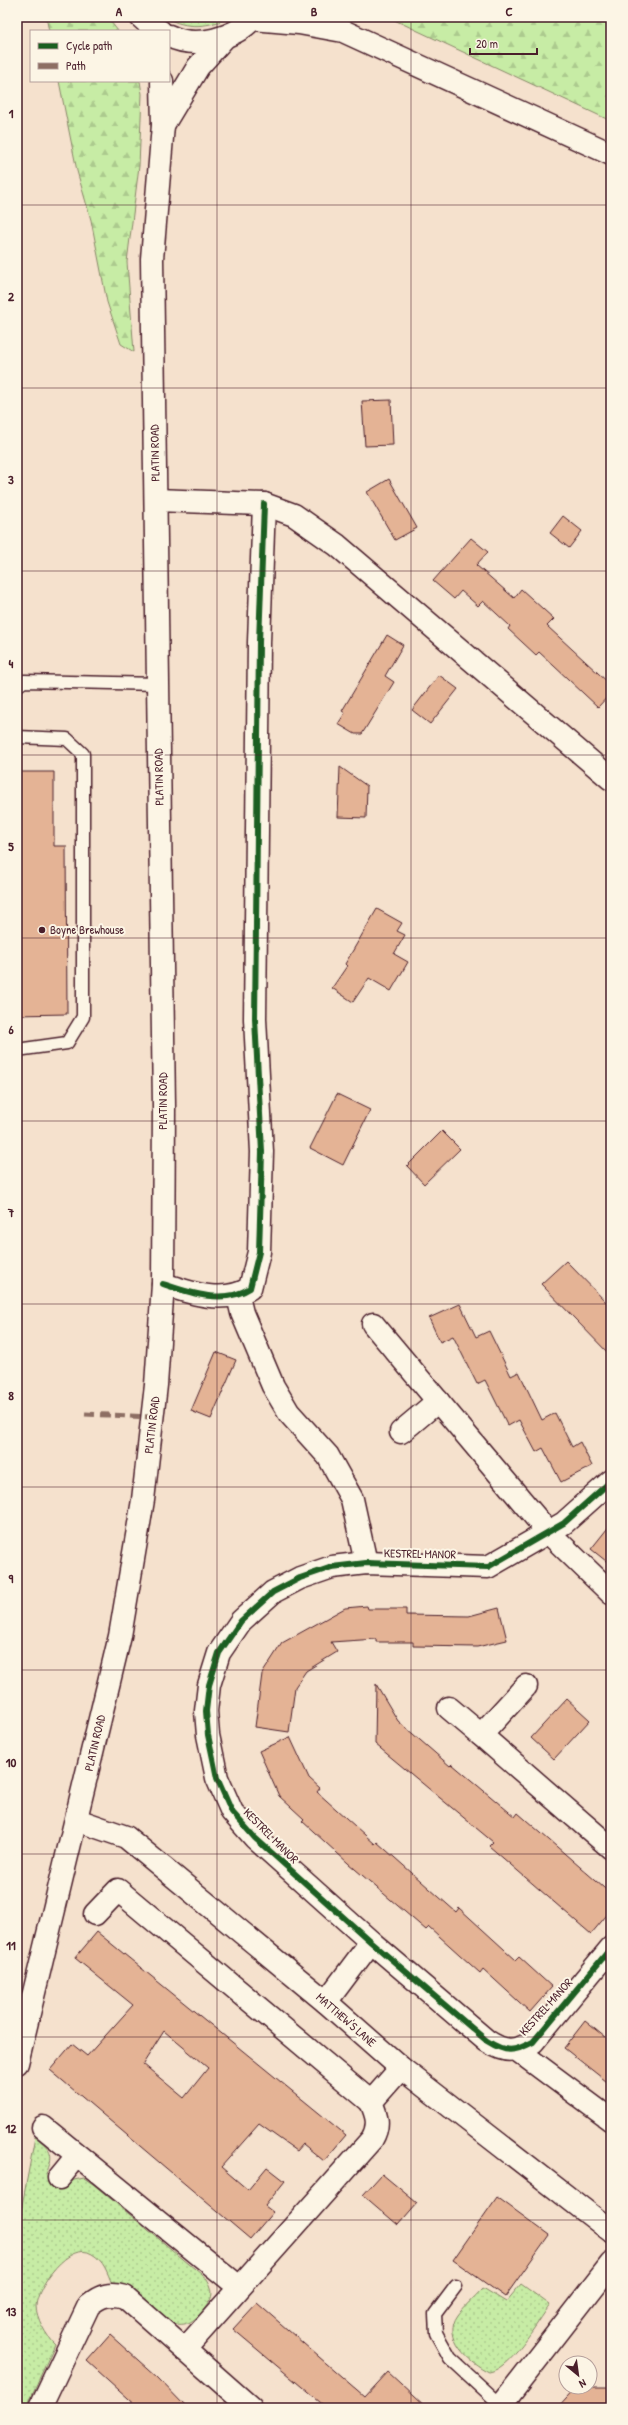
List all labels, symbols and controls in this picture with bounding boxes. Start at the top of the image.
text: A [116,2,123,20]
text: B [311,2,318,20]
text: C [505,2,513,20]
legend [30,30,170,82]
scale bar [470,30,537,56]
text: 20 m [476,35,498,52]
text: Cycle path [66,37,112,54]
text: Path [66,57,86,74]
text: 1 [9,104,14,122]
text: 2 [8,287,15,305]
street label: PLATIN ROAD [145,424,163,482]
text: 3 [8,470,14,488]
text: 4 [9,654,14,672]
street label: PLATIN ROAD [149,748,167,806]
text: 5 [8,837,14,855]
place label: Boyne Brewhouse [50,921,124,938]
marker: Boyne Brewhouse [37,925,47,935]
text: 6 [8,1020,14,1038]
street label: PLATIN ROAD [154,1072,171,1130]
text: 7 [7,1203,15,1221]
text: 8 [8,1386,14,1404]
street label: PLATIN ROAD [140,1395,163,1454]
street label: KESTREL MANOR [384,1544,457,1563]
text: 9 [9,1569,14,1587]
street label: PLATIN ROAD [80,1713,109,1773]
text: 10 [6,1753,16,1771]
street label: KESTREL MANOR [240,1804,303,1868]
text: 11 [6,1936,16,1954]
street label: KESTREL MANOR [515,1974,576,2039]
street label: MATTHEW'S LANE [313,1989,381,2051]
text: 12 [6,2119,17,2137]
text: 13 [6,2302,16,2320]
north arrow [558,2355,598,2395]
text: N [577,2376,589,2391]

